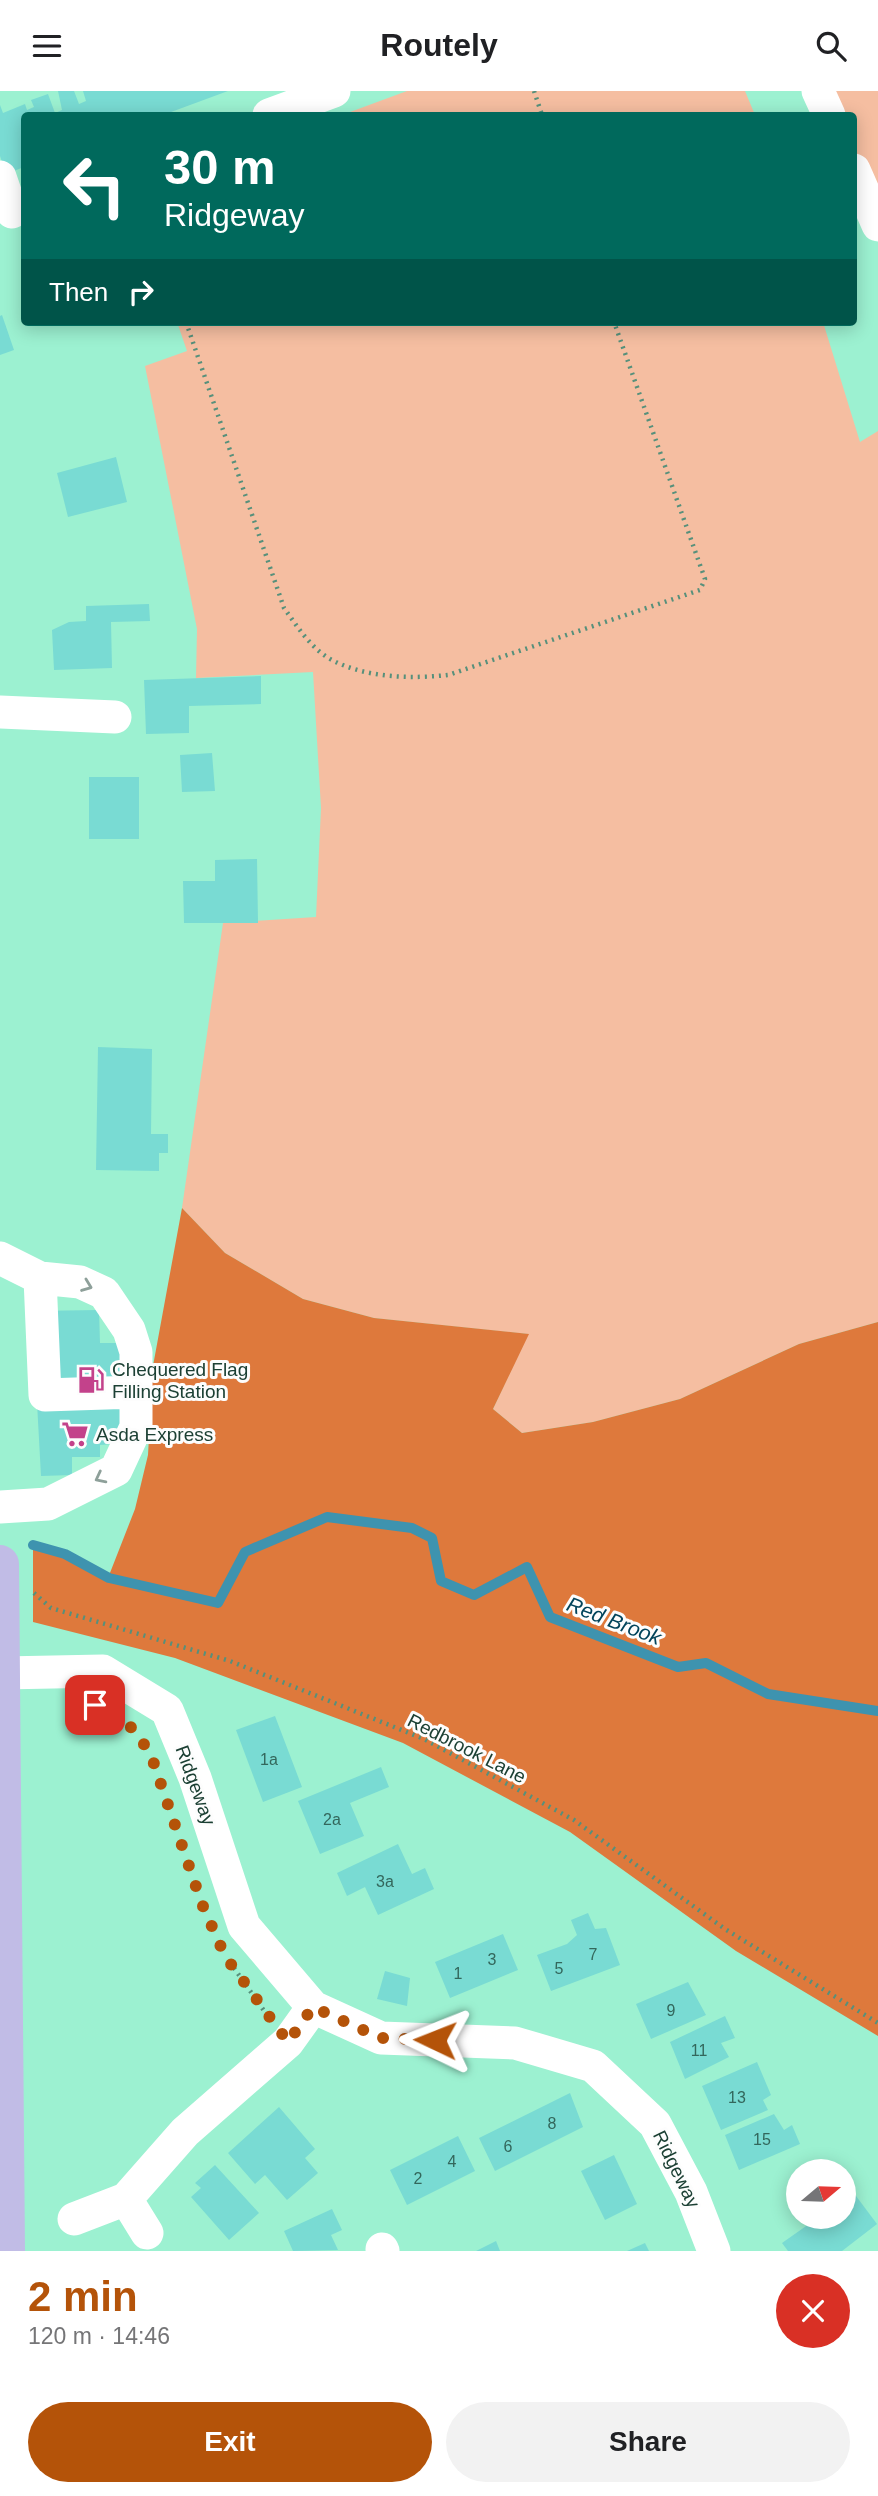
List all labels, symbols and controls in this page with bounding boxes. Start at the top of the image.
icon: menu [28,27,66,65]
text: Routely [380,27,498,63]
icon: search [812,27,850,65]
icon: left [49,140,140,231]
text: 30 m [164,140,276,194]
text: Ridgeway [164,197,305,233]
icon: right [122,273,160,311]
text: Then [49,277,108,307]
one-way arrow [80,1277,92,1291]
place label: Chequered Flag Filling Station [112,1359,248,1402]
fuel station icon: Chequered Flag Filling Station [76,1365,106,1395]
supermarket icon: Asda Express [60,1419,90,1449]
place label: Asda Express [96,1424,213,1445]
one-way arrow [95,1470,107,1484]
water label: Red Brook [564,1592,666,1650]
pin [65,1675,125,1735]
icon: arrive [76,1686,114,1724]
street label: Redbrook Lane [404,1710,529,1787]
street label: Ridgeway [171,1742,220,1828]
house number: 1a [260,1751,278,1768]
house number: 2a [323,1811,341,1828]
house number: 3a [376,1873,394,1890]
house number: 7 [589,1946,598,1963]
house number: 3 [488,1951,497,1968]
house number: 5 [555,1960,564,1977]
house number: 1 [454,1965,463,1982]
house number: 9 [667,2002,676,2019]
position arrow [398,2003,472,2077]
house number: 11 [691,2042,707,2059]
house number: 13 [728,2089,746,2106]
house number: 8 [548,2115,557,2132]
street label: Ridgeway [649,2127,704,2212]
house number: 15 [753,2131,771,2148]
house number: 6 [504,2138,513,2155]
house number: 4 [448,2153,457,2170]
north arrow [786,2159,856,2229]
map controls [786,2159,856,2229]
house number: 2 [414,2170,423,2187]
text: 2 min [28,2273,138,2320]
button: close [776,2274,850,2348]
text: 120 m · 14:46 [28,2323,170,2349]
button: Exit [28,2402,432,2482]
button: Share [446,2402,850,2482]

